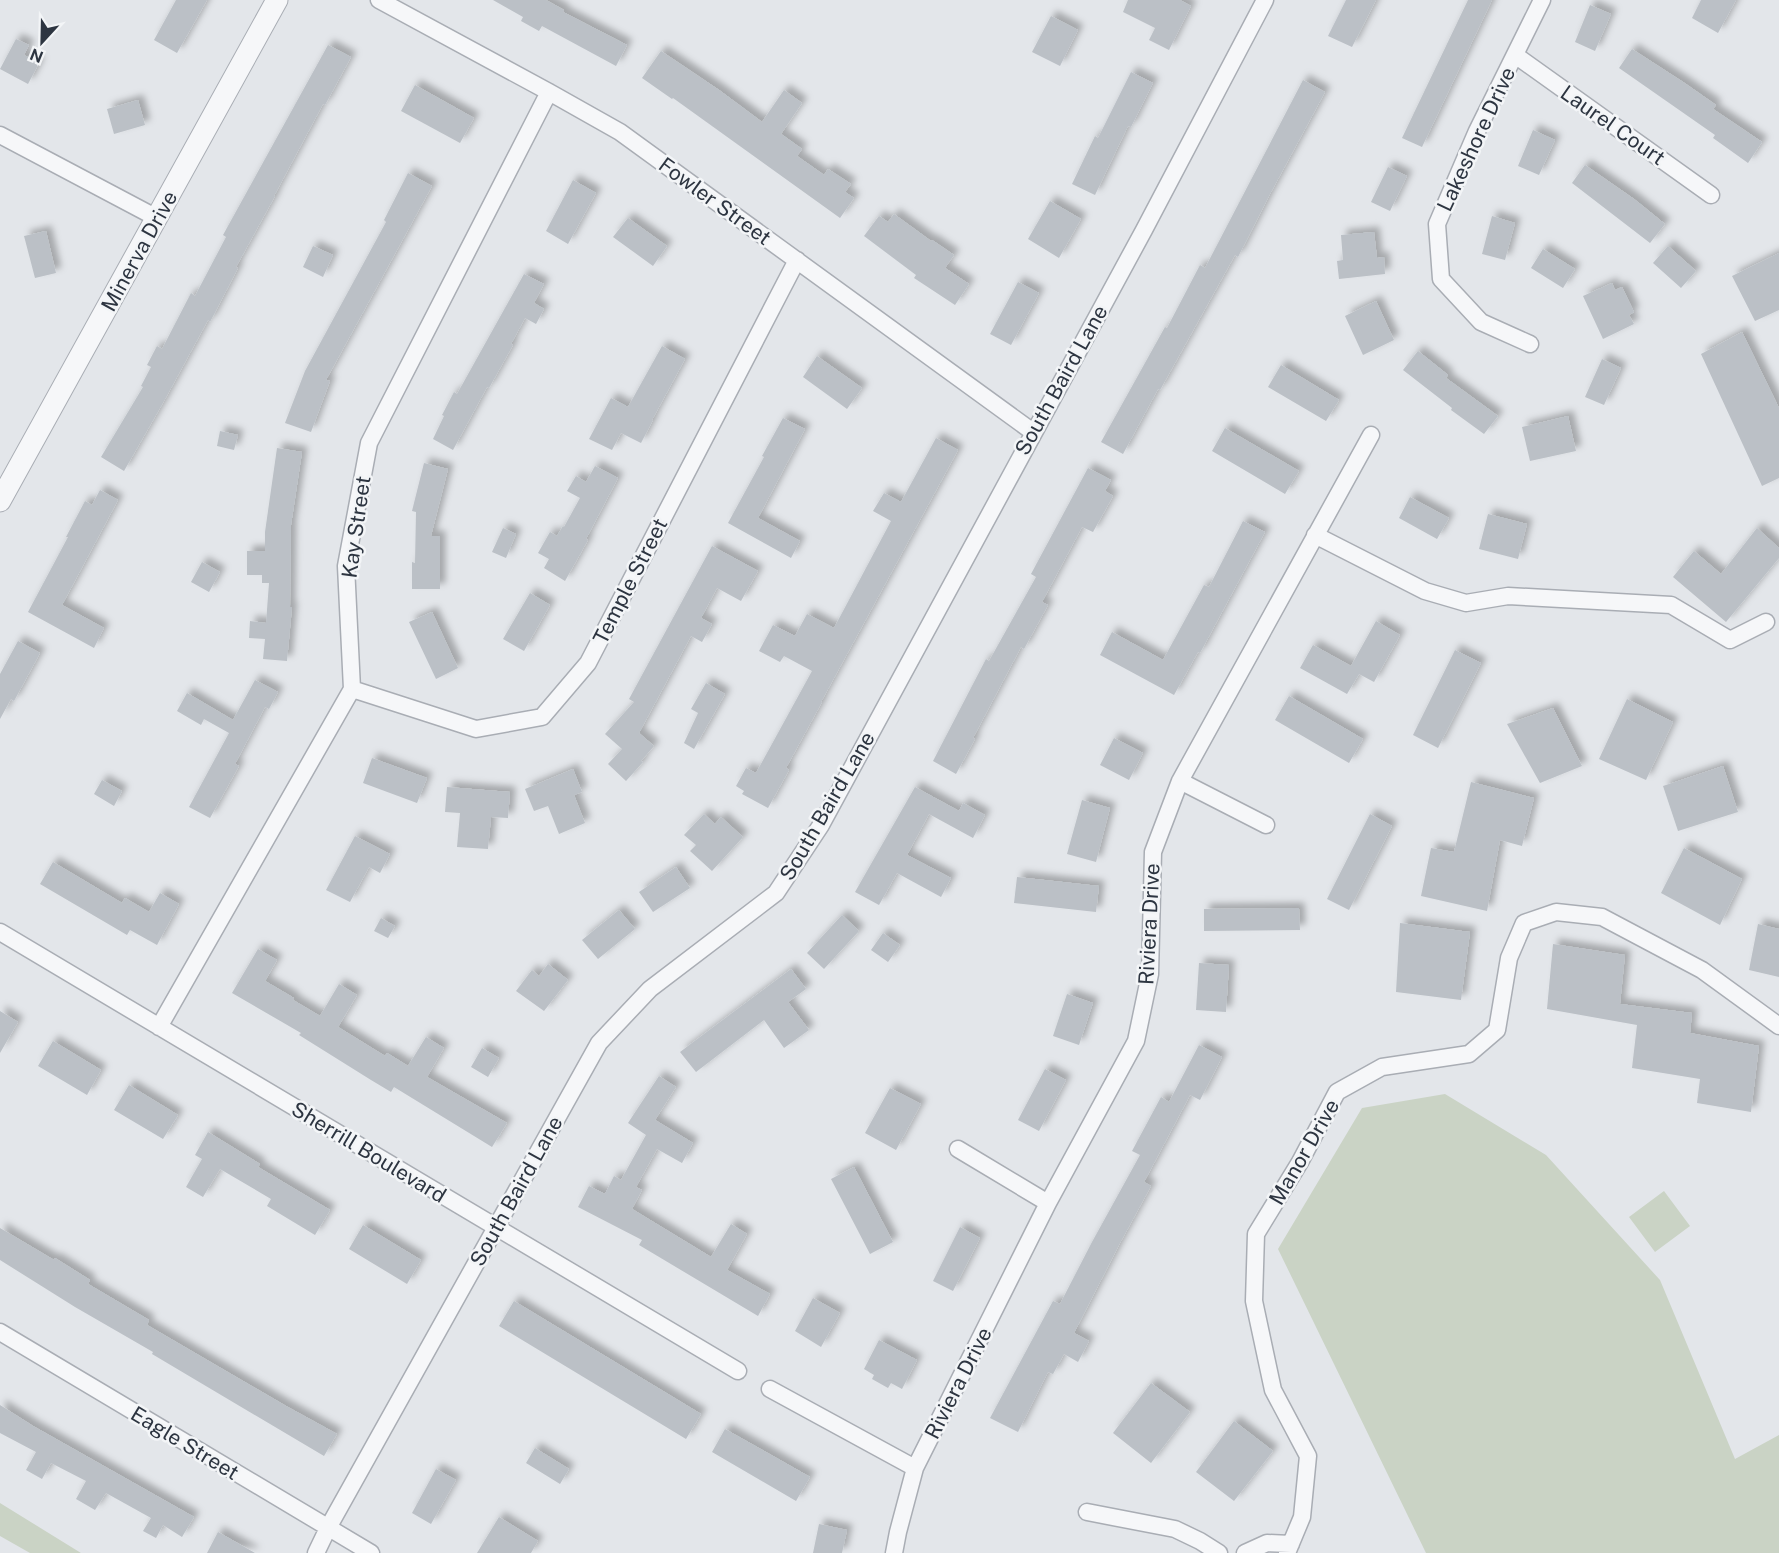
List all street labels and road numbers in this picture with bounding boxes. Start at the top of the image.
street label: Lakeshore Drive [1432,63,1520,215]
street label: Laurel Court [1556,80,1670,170]
street label: Fowler Street [654,152,776,250]
street label: Minerva Drive [96,186,182,316]
street label: South Baird Lane [1009,301,1113,459]
street label: Kay Street [336,474,376,580]
street label: Temple Street [588,514,672,648]
street label: South Baird Lane [774,727,880,885]
street label: Riviera Drive [1133,863,1165,985]
street label: Manor Drive [1264,1095,1344,1209]
street label: Sherrill Boulevard [287,1096,451,1208]
street label: South Baird Lane [464,1112,568,1270]
street label: Riviera Drive [919,1323,997,1443]
street label: Eagle Street [126,1401,244,1485]

